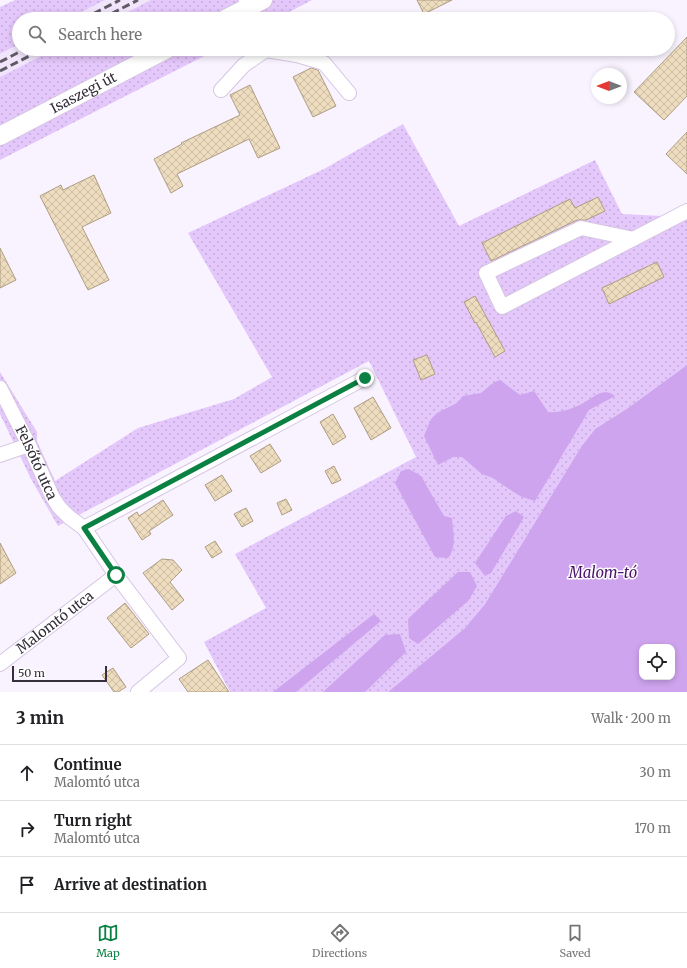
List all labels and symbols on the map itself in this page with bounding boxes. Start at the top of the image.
street label: Isaszegi út [47,68,120,117]
north arrow [591,68,627,104]
route end [356,369,374,387]
street label: Felsőtó utca [12,422,62,503]
water label: Malom-tó [568,563,637,582]
route start [107,566,125,584]
street label: Malomtó utca [12,586,97,657]
scale bar [12,664,107,683]

